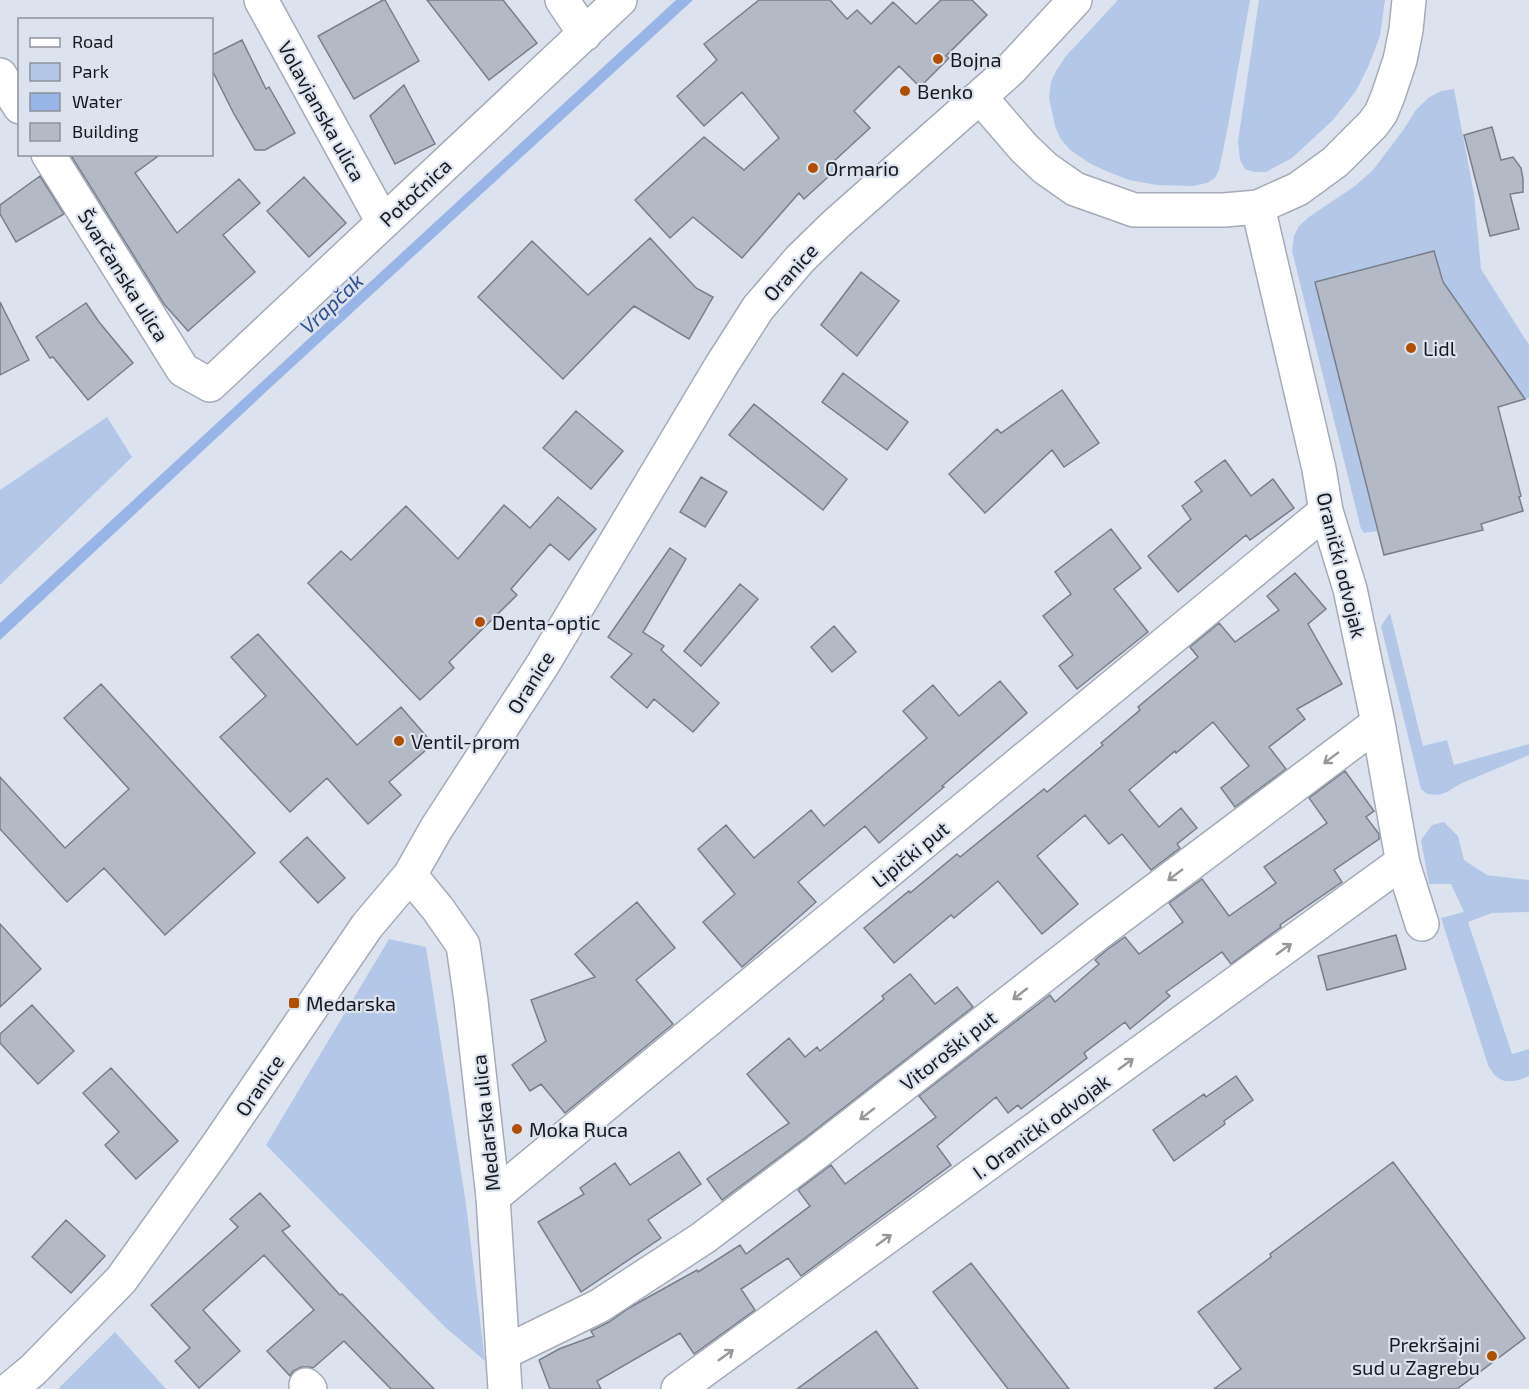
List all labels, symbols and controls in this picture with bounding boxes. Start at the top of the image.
legend [18,18,213,156]
text: Road [72,30,113,52]
street label: Volavjanska ulica [274,37,370,185]
place label: Bojna [950,47,1001,71]
marker: Bojna [931,52,945,66]
text: Park [72,60,109,82]
place label: Benko [917,79,973,103]
marker: Benko [898,84,912,98]
text: Water [72,90,122,112]
text: Building [72,120,139,142]
street label: Potočnica [374,153,456,231]
place label: Ormario [825,156,899,180]
marker: Ormario [806,161,820,175]
street label: Švarčanska ulica [74,204,174,346]
street label: Oranice [758,238,822,306]
water label: Vrapčak [294,267,368,339]
place label: Lidl [1423,336,1456,360]
marker: Lidl [1404,341,1418,355]
street label: Oranički odvojak [1312,490,1372,640]
place label: Denta-optic [492,610,601,634]
marker: Denta-optic [473,615,487,629]
street label: Oranice [501,646,559,718]
place label: Ventil-prom [411,729,520,753]
marker: Ventil-prom [392,734,406,748]
one-way arrow [1324,752,1340,765]
street label: Lipički put [867,816,954,892]
one-way arrow [1168,869,1184,881]
one-way arrow [1275,943,1291,955]
one-way arrow [1013,987,1029,1000]
place label: Medarska [306,991,396,1015]
marker: Medarska [287,996,301,1010]
street label: Vitoroški put [895,1005,1001,1095]
street label: Oranice [230,1050,288,1120]
street label: Medarska ulica [466,1053,504,1193]
one-way arrow [1118,1058,1134,1070]
street label: I. Oranički odvojak [968,1068,1114,1184]
one-way arrow [859,1107,875,1120]
place label: Moka Ruca [529,1117,628,1141]
marker: Moka Ruca [510,1122,524,1136]
one-way arrow [875,1234,891,1246]
place label: Prekršajni sud u Zagrebu [1352,1332,1480,1379]
one-way arrow [717,1349,733,1361]
marker: Prekršajni sud u Zagrebu [1485,1349,1499,1363]

